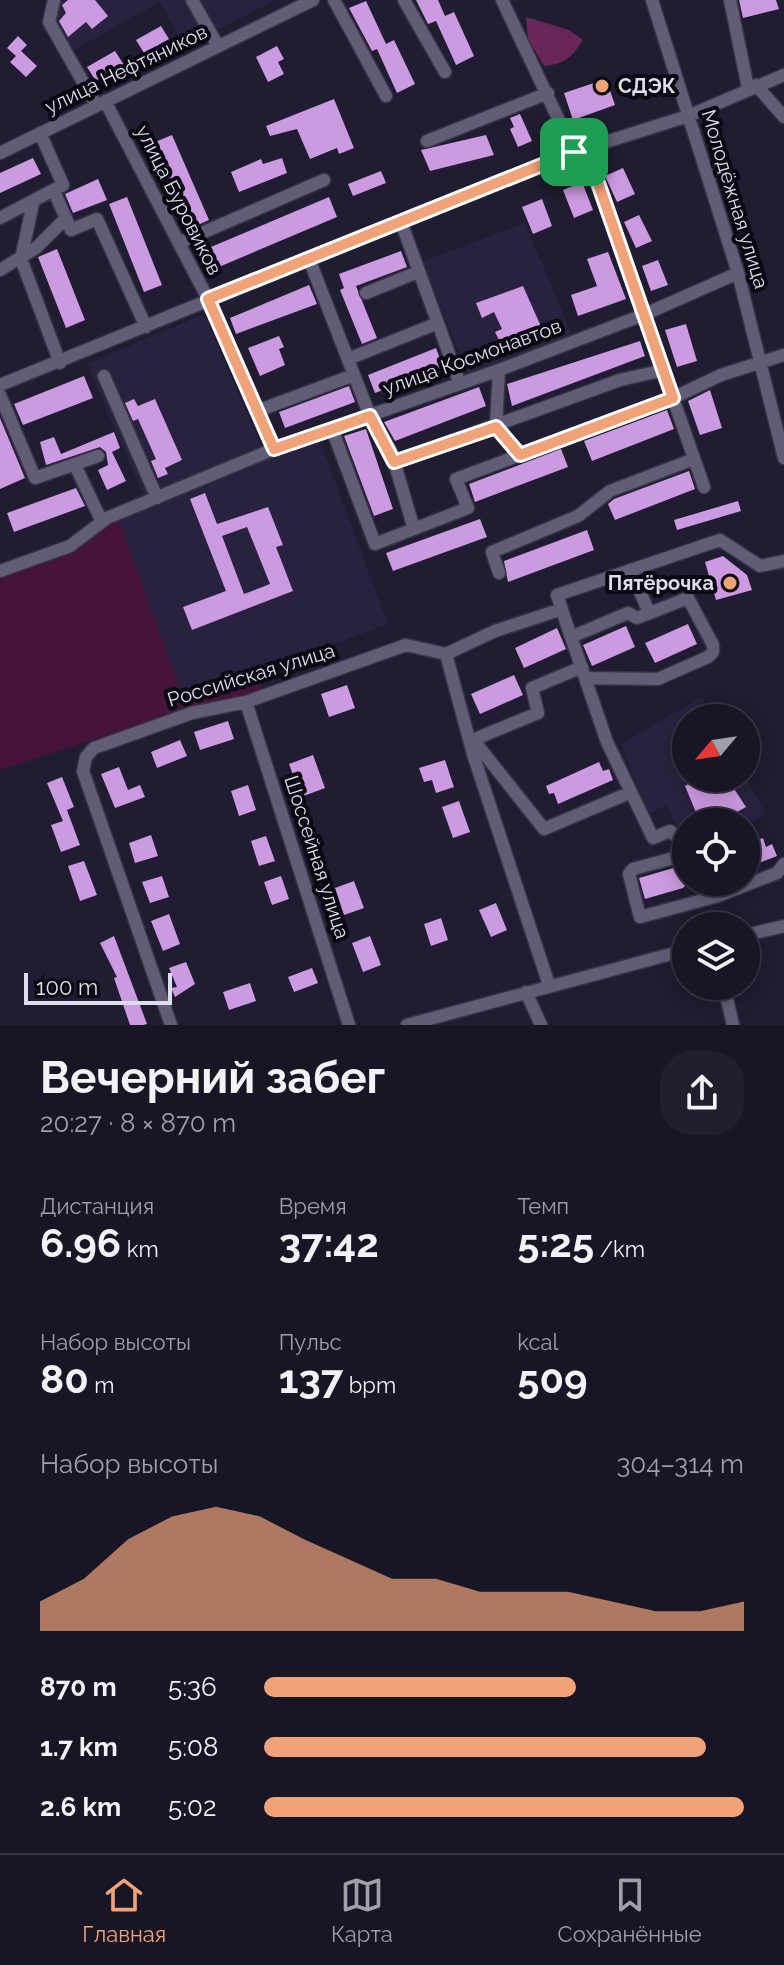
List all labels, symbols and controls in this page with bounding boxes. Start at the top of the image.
street label: улица Нефтяников [41,19,211,119]
place label: СДЭК [618,74,676,98]
marker: СДЭК [593,77,611,95]
street label: Молодёжная улица [696,107,774,291]
pin [540,118,608,186]
street label: улица Буровиков [131,121,227,279]
icon: arrive [552,130,596,174]
street label: улица Космонавтов [380,314,564,400]
place label: Пятёрочка [608,571,714,595]
marker: Пятёрочка [721,574,739,592]
street label: Российская улица [164,638,338,712]
north arrow [672,704,760,792]
map controls [672,704,760,1000]
street label: Шоссейная улица [279,772,355,942]
button: locate [672,808,760,896]
button: layers [672,912,760,1000]
scale bar [24,969,172,1005]
text: 100 m [36,974,98,1000]
button: share [660,1051,744,1135]
text: Вечерний забег [40,1052,385,1103]
text: 20:27 · 8 × 870 m [40,1108,236,1138]
text: Дистанция [40,1193,154,1219]
text: Время [279,1193,347,1219]
text: Темп [517,1193,569,1219]
text: 6.96 [40,1219,121,1266]
text: 37:42 [279,1219,379,1266]
text: 5:25 [517,1219,594,1266]
text: km [121,1236,159,1262]
text: /km [594,1236,645,1262]
text: Набор высоты [40,1329,191,1355]
text: Пульс [279,1329,342,1355]
text: kcal [517,1329,558,1355]
text: 80 [40,1355,89,1402]
text: 137 [279,1355,343,1402]
text: 509 [517,1355,588,1402]
text: m [89,1372,115,1398]
text: bpm [343,1372,396,1398]
text: Набор высоты [40,1449,218,1479]
text: 304–314 m [616,1449,744,1479]
text: 870 m [40,1672,117,1702]
text: 5:36 [168,1672,217,1702]
text: 1.7 km [40,1732,118,1762]
text: 5:08 [168,1732,218,1762]
text: 2.6 km [40,1792,121,1822]
text: 5:02 [168,1792,217,1822]
tab: Главная [82,1873,166,1947]
tab: Карта [331,1873,393,1947]
tab: Сохранённые [558,1873,702,1947]

